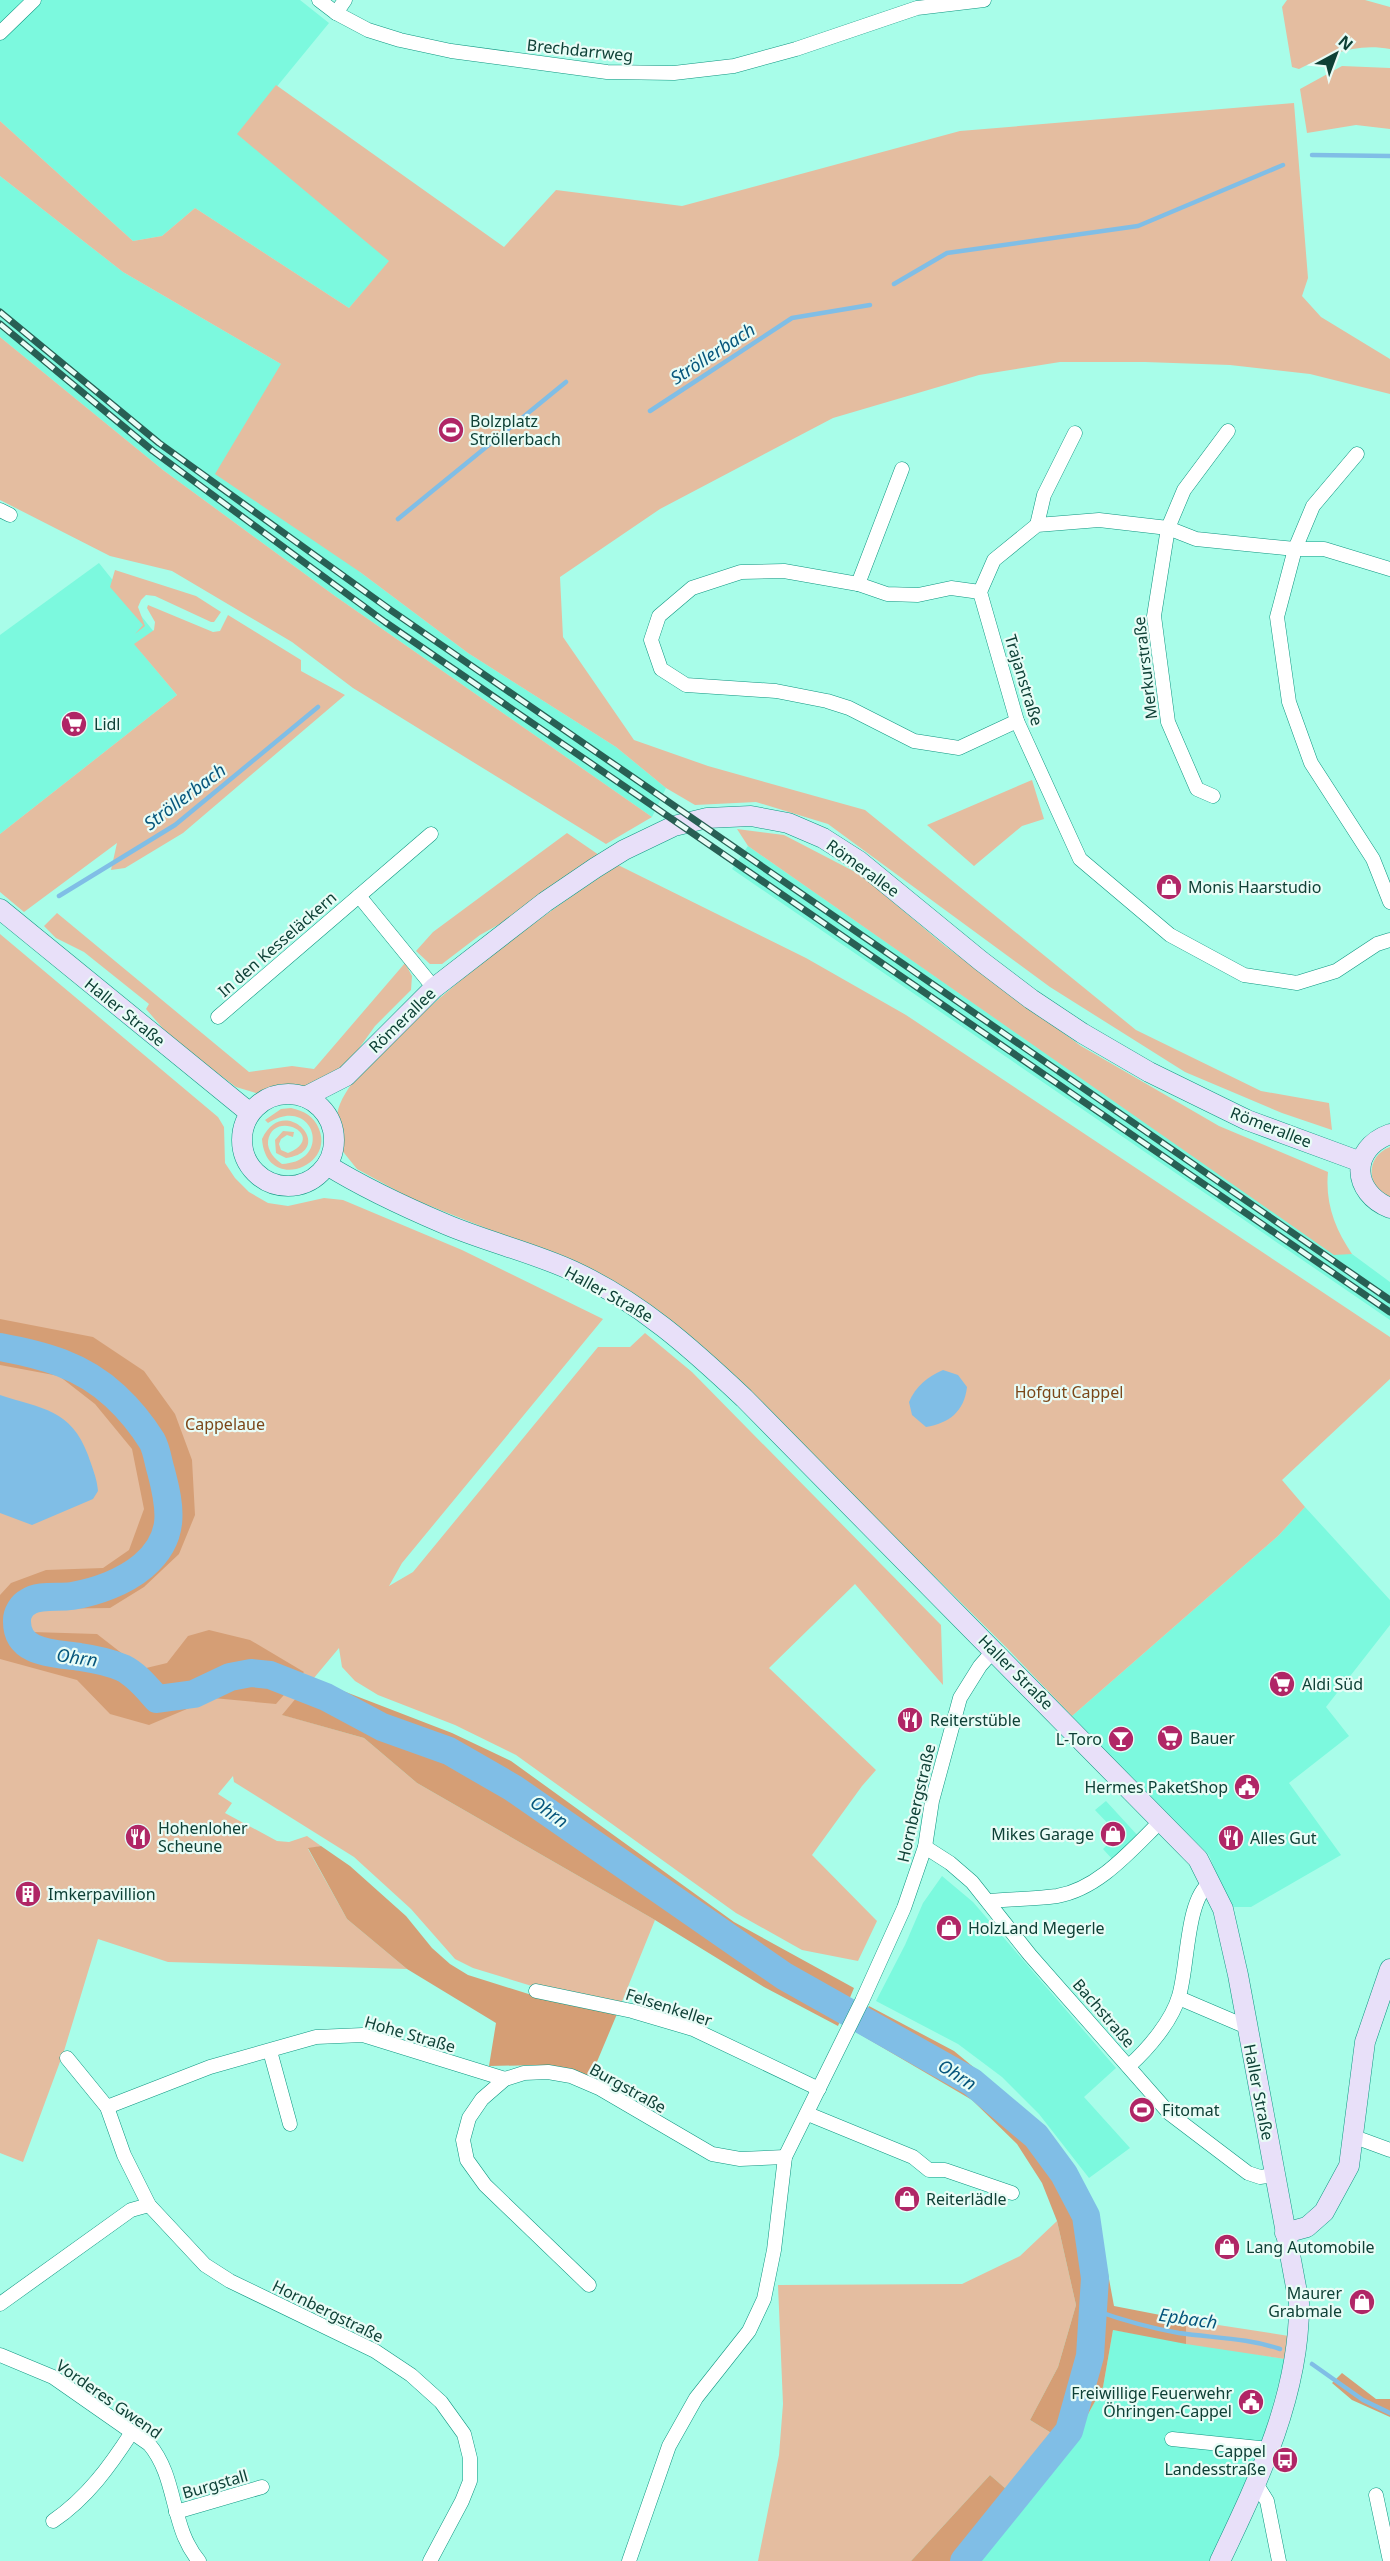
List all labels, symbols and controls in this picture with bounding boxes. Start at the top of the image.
north arrow [1306,24,1366,84]
text: N [1334,30,1358,55]
street label: Brechdarrweg [526,33,634,67]
water label: Ströllerbach [665,317,760,390]
place label: Bolzplatz Ströllerbach [470,410,561,450]
sports icon: Bolzplatz Ströllerbach [436,415,466,445]
street label: Merkurstraße [1128,616,1162,720]
street label: Trajanstraße [1000,632,1048,728]
supermarket icon: Lidl [59,709,89,739]
place label: Lidl [94,713,120,735]
water label: Ströllerbach [139,758,230,835]
street label: Römerallee [822,834,904,902]
shop icon: Monis Haarstudio [1154,872,1184,902]
place label: Monis Haarstudio [1188,876,1321,898]
street label: In den Kesseläckern [213,886,341,1002]
street label: Haller Straße [80,973,170,1051]
street label: Römerallee [364,982,440,1058]
street label: Römerallee [1227,1101,1315,1153]
street label: Haller Straße [561,1261,657,1327]
park label: Hofgut Cappel [1015,1381,1123,1403]
park label: Cappelaue [185,1413,265,1435]
street label: Haller Straße [974,1630,1058,1714]
water label: Ohrn [55,1642,99,1672]
supermarket icon: Aldi Süd [1267,1669,1297,1699]
place label: Aldi Süd [1302,1673,1363,1695]
restaurant icon: Reiterstüble [895,1705,925,1735]
place label: Reiterstüble [930,1709,1021,1731]
supermarket icon: Bauer [1155,1723,1185,1753]
bar icon: L-Toro [1106,1724,1136,1754]
place label: Bauer [1190,1727,1235,1749]
place label: L-Toro [1056,1728,1102,1750]
street label: Hornbergstraße [892,1742,940,1864]
public building icon: Hermes PaketShop [1232,1772,1262,1802]
place label: Hermes PaketShop [1085,1776,1228,1798]
water label: Ohrn [526,1790,573,1833]
place label: Hohenloher Scheune [158,1817,248,1857]
shop icon: Mikes Garage [1098,1819,1128,1849]
restaurant icon: Hohenloher Scheune [123,1822,153,1852]
place label: Mikes Garage [991,1823,1094,1845]
restaurant icon: Alles Gut [1216,1823,1246,1853]
place label: Alles Gut [1250,1827,1317,1849]
building icon: Imkerpavillion [13,1879,43,1909]
place label: Imkerpavillion [48,1883,156,1905]
shop icon: HolzLand Megerle [934,1913,964,1943]
place label: HolzLand Megerle [968,1917,1105,1939]
street label: Bachstraße [1068,1974,1140,2052]
street label: Felsenkeller [623,1983,715,2031]
street label: Hohe Straße [362,2011,458,2057]
street label: Haller Straße [1239,2042,1279,2142]
water label: Ohrn [934,2053,981,2095]
street label: Burgstraße [586,2058,670,2118]
sports icon: Fitomat [1127,2095,1157,2125]
place label: Fitomat [1162,2099,1220,2121]
shop icon: Reiterlädle [892,2184,922,2214]
place label: Reiterlädle [926,2188,1007,2210]
shop icon: Lang Automobile [1212,2232,1242,2262]
place label: Lang Automobile [1246,2236,1375,2258]
street label: Hornbergstraße [269,2275,387,2347]
place label: Maurer Grabmale [1268,2282,1342,2322]
shop icon: Maurer Grabmale [1347,2287,1377,2317]
water label: Epbach [1157,2302,1219,2334]
street label: Vorderes Gwend [52,2354,166,2444]
place label: Freiwillige Feuerwehr Öhringen-Cappel [1071,2382,1232,2422]
public building icon: Freiwillige Feuerwehr Öhringen-Cappel [1236,2387,1266,2417]
place label: Cappel Landesstraße [1164,2440,1266,2480]
bus stop icon: Cappel Landesstraße [1270,2445,1300,2475]
street label: Burgstall [180,2464,250,2504]

